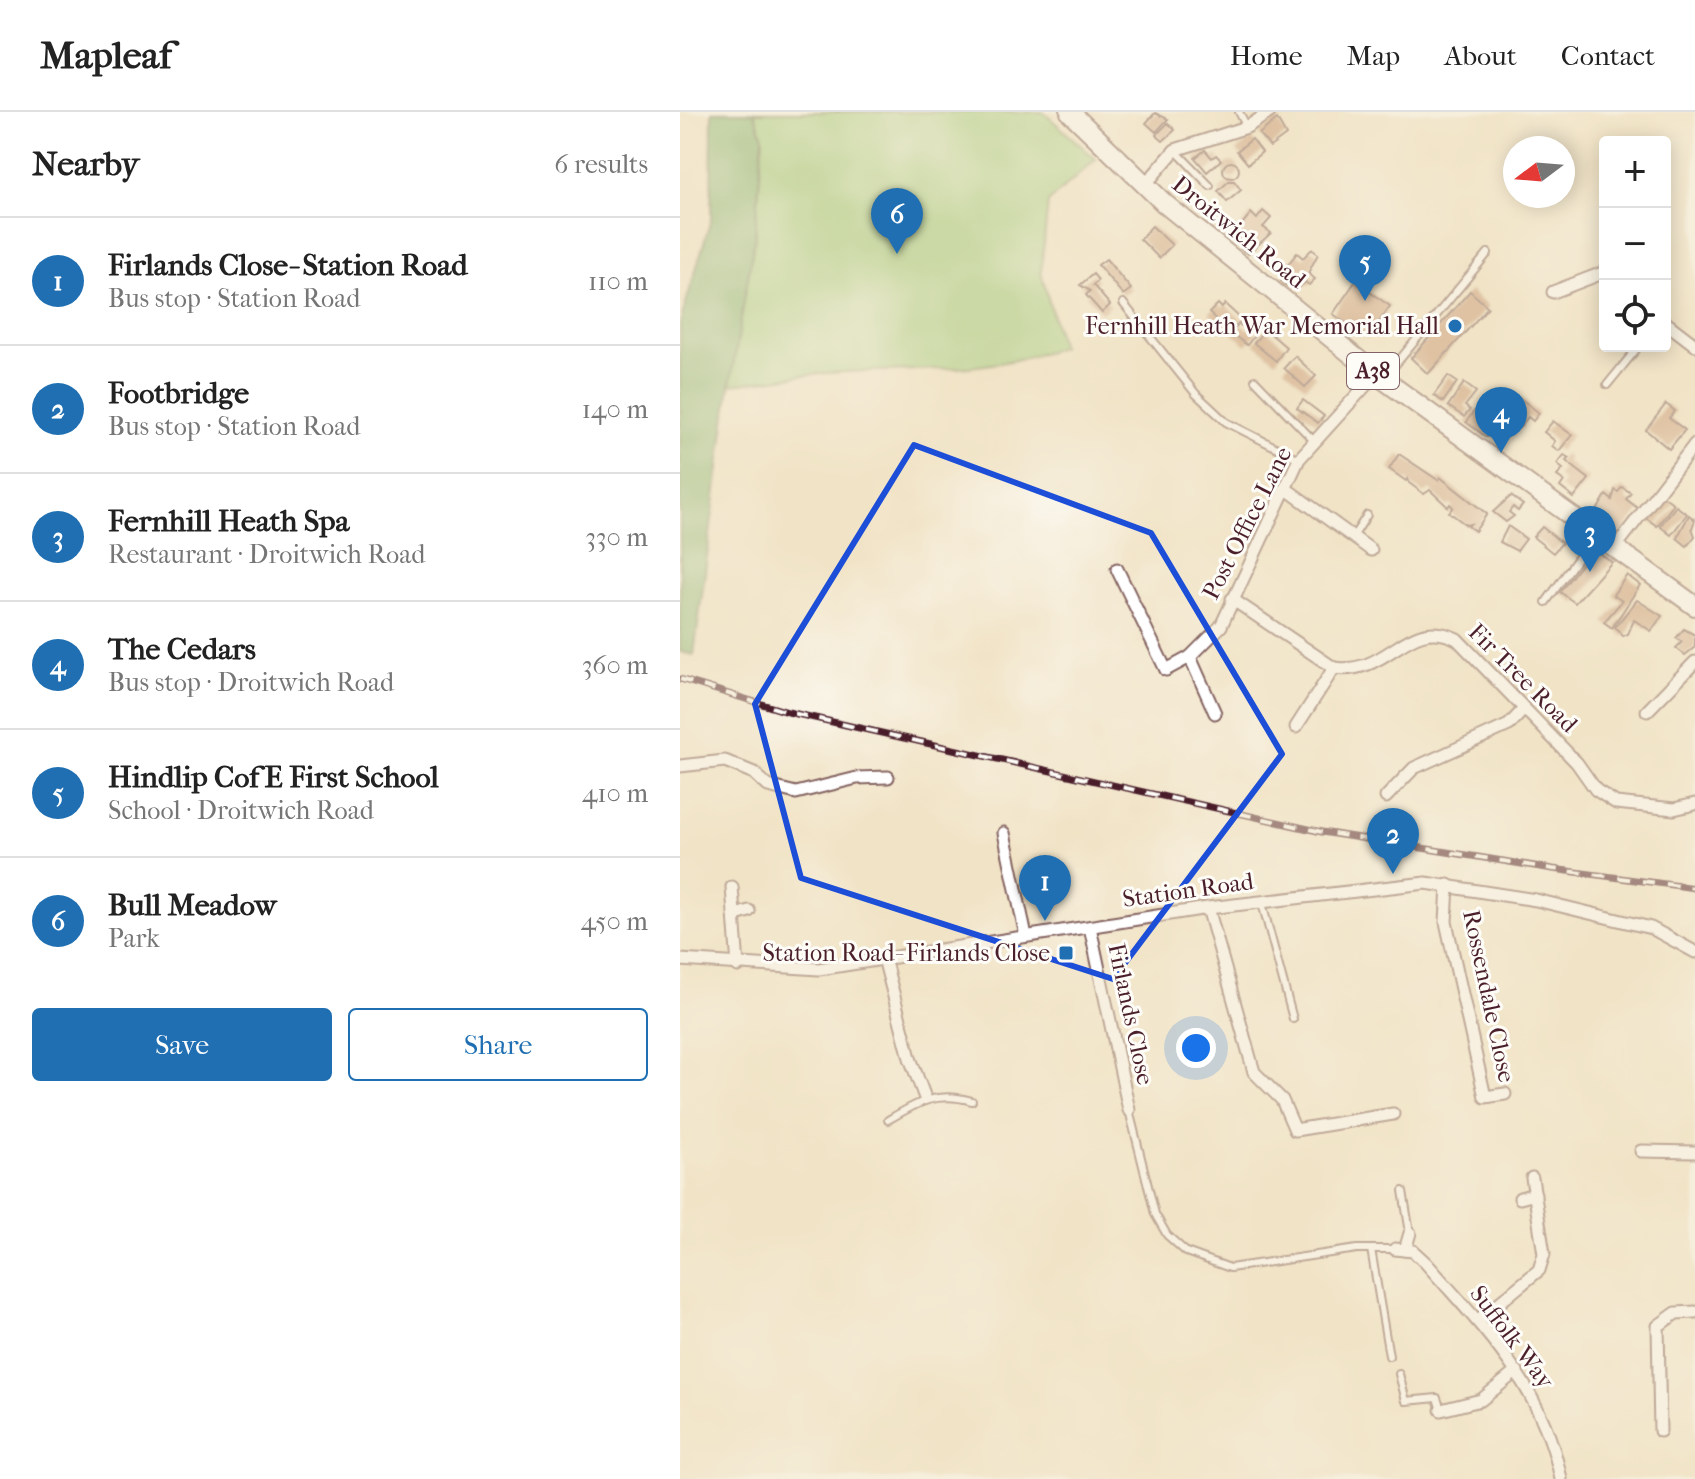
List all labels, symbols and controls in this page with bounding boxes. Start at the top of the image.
text: Mapleaf [40,33,172,78]
text: Home [1230,39,1303,72]
text: Map [1347,39,1400,72]
text: About [1444,39,1517,72]
text: Contact [1561,39,1655,72]
north arrow [1503,136,1575,208]
map controls [1599,136,1671,352]
button: + [1599,136,1671,208]
text: Nearby [32,144,139,184]
text: 6 results [554,149,648,180]
street label: Droitwich Road [1167,170,1312,295]
pin: 6 [871,188,923,254]
button: − [1599,208,1671,280]
pin: 5 [1339,235,1391,301]
text: Firlands Close- Station Road [108,248,467,283]
text: 1 [53,266,63,297]
text: 110 m [588,266,648,297]
button: locate [1599,280,1671,352]
text: Bus stop · Station Road [108,283,360,314]
place label: Fernhill Heath War Memorial Hall [1085,312,1439,340]
marker: Fernhill Heath War Memorial Hall [1446,317,1464,335]
road number: A38 [1347,353,1399,389]
text: Footbridge [108,376,249,411]
pin: 4 [1475,387,1527,453]
text: 2 [51,394,65,425]
text: 140 m [582,394,648,425]
text: Bus stop · Station Road [108,411,360,442]
street label: Post Office Lane [1196,442,1298,604]
text: Fernhill Heath Spa [108,504,349,539]
pin: 3 [1564,506,1616,572]
text: 3 [53,522,63,553]
text: 330 m [585,522,648,553]
text: Restaurant · Droitwich Road [108,539,425,570]
street label: Fir Tree Road [1463,618,1584,739]
text: The Cedars [108,632,256,667]
text: 4 [50,650,66,681]
text: 360 m [582,650,648,681]
text: Bus stop · Droitwich Road [108,667,394,698]
text: Hindlip CofE First School [108,760,439,795]
text: 5 [52,778,64,809]
text: 410 m [582,778,648,809]
text: School · Droitwich Road [108,795,374,826]
pin: 2 [1367,808,1419,874]
pin: 1 [1019,855,1071,921]
street label: Station Road [1121,867,1256,913]
text: Bull Meadow [108,888,277,923]
text: 6 [51,906,65,937]
text: 450 m [581,906,648,937]
street label: Rossendale Close [1457,907,1521,1085]
text: Park [108,923,160,954]
place label: Station Road- Firlands Close [762,939,1050,967]
street label: Firlands Close [1102,941,1160,1088]
marker: Station Road- Firlands Close [1057,944,1075,962]
button: Save [32,1008,332,1081]
button: Share [348,1008,648,1081]
your location [1176,1028,1216,1068]
street label: Suffolk Way [1464,1280,1560,1395]

